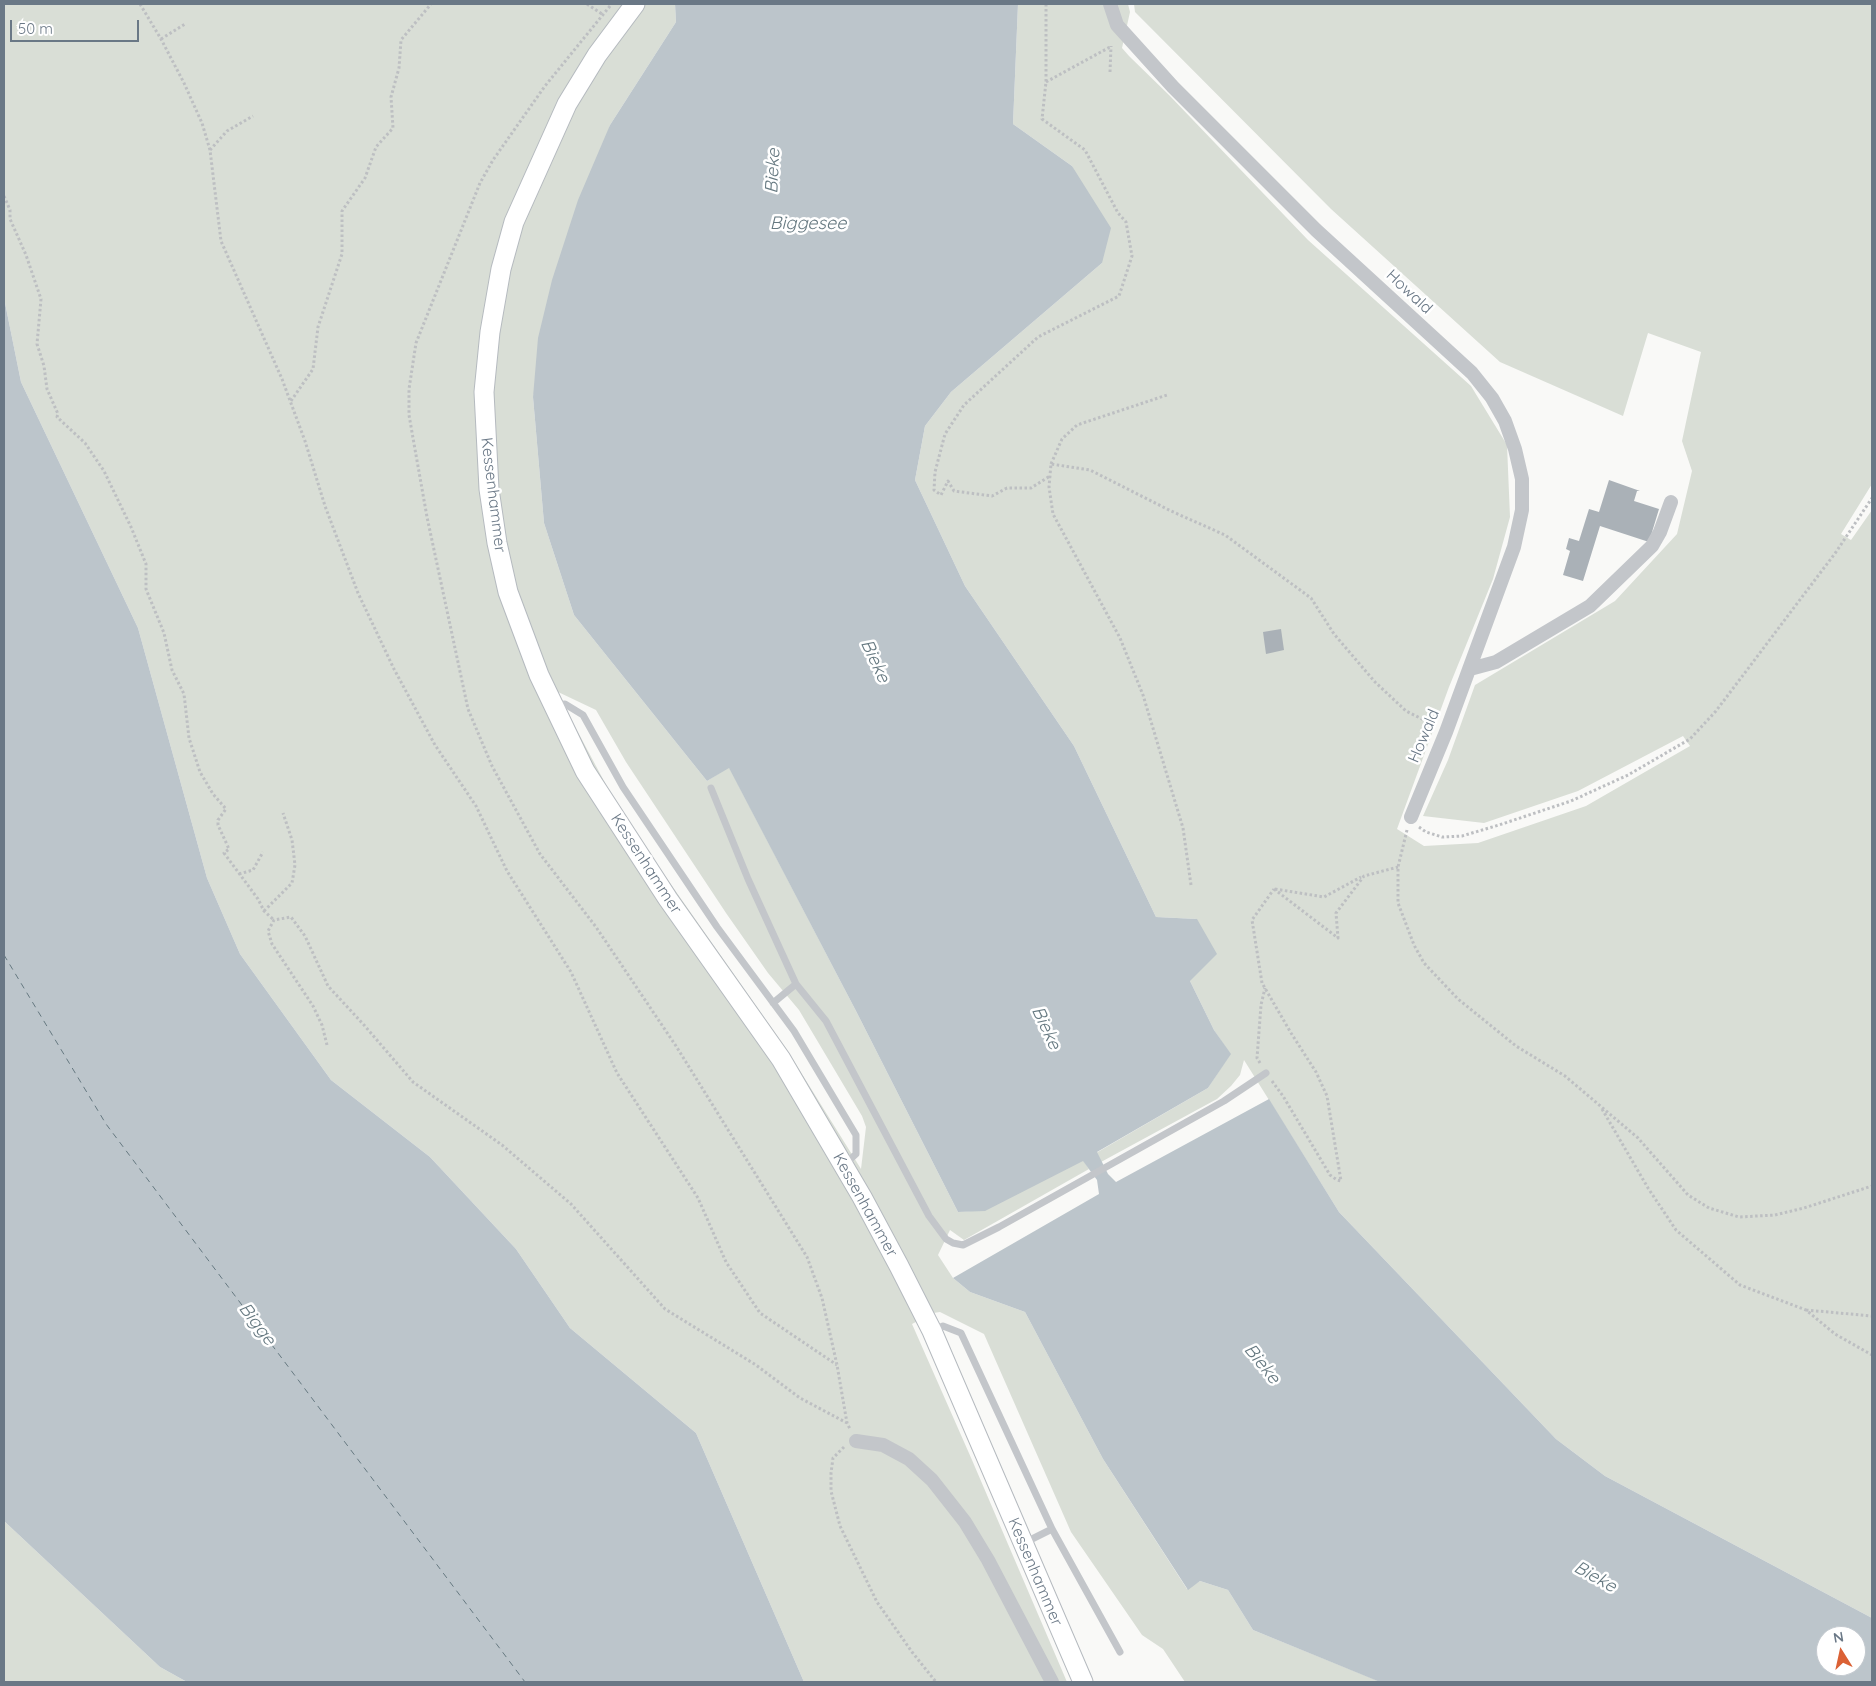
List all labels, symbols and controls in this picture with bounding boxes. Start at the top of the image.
scale bar [12,10,141,42]
text: 50 m [18,19,53,38]
water label: Bieke [761,148,785,194]
water label: Biggesee [770,213,846,235]
street label: Howald [1382,266,1436,318]
street label: Kessenhammer [476,436,510,554]
water label: Bieke [856,636,894,686]
street label: Howald [1404,706,1444,766]
street label: Kessenhammer [606,810,686,918]
water label: Bieke [1027,1003,1065,1053]
street label: Kessenhammer [828,1150,902,1260]
water label: Bigge [234,1298,280,1350]
water label: Bieke [1239,1340,1285,1388]
street label: Kessenhammer [1004,1515,1066,1629]
water label: Bieke [1570,1557,1620,1597]
north arrow [1816,1626,1866,1676]
text: N [1832,1627,1845,1647]

